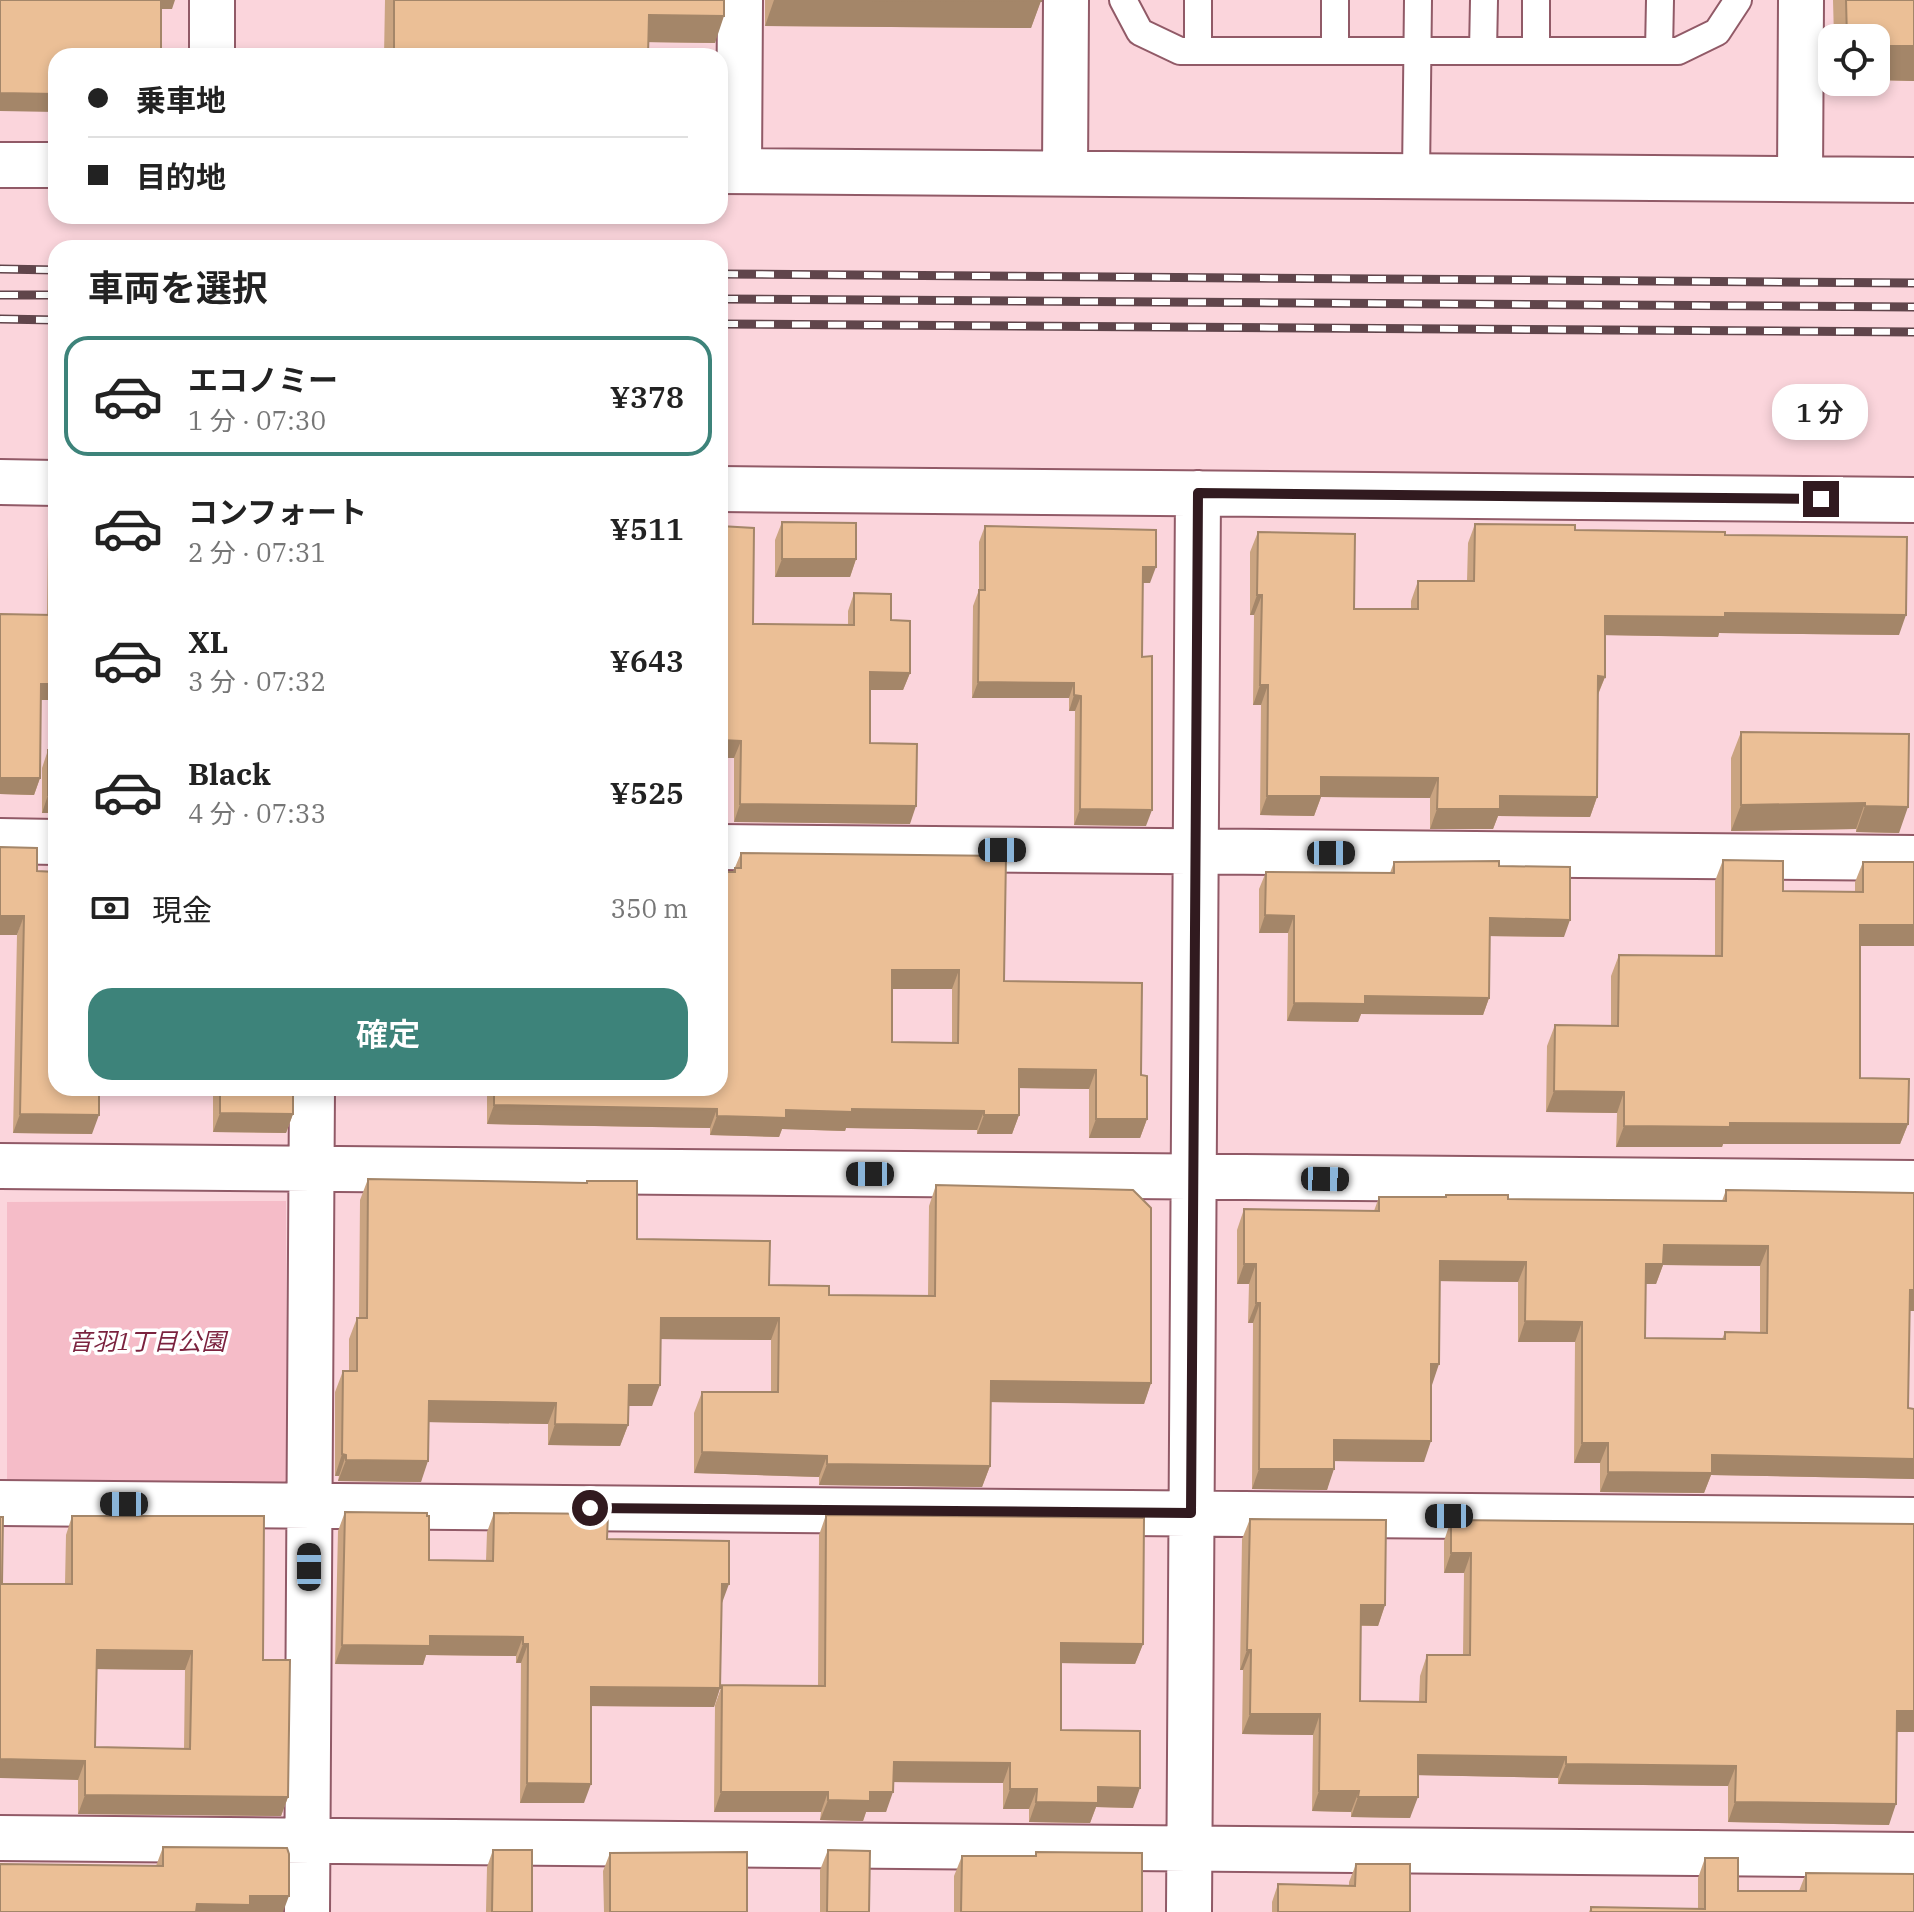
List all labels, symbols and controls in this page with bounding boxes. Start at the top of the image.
map controls [1818,24,1890,96]
button: locate [1818,24,1890,96]
text: 乗車地 [136,80,226,119]
text: 目的地 [136,157,226,196]
text: 車両を選択 [88,264,268,311]
icon: car [92,360,164,432]
text: エコノミー [188,360,338,399]
text: ¥378 [610,377,684,416]
callout: 1 分 [1773,383,1869,439]
text: 1 分 [1796,395,1844,429]
text: 1 分 · 07:30 [188,403,326,437]
route end [1803,481,1839,517]
icon: car [92,492,164,564]
text: コンフォート [188,492,367,531]
text: ¥511 [610,509,684,548]
text: 2 分 · 07:31 [188,535,326,569]
text: XL [188,622,228,661]
icon: car [92,624,164,696]
text: ¥643 [610,641,684,680]
text: 3 分 · 07:32 [188,664,326,698]
text: Black [188,754,271,793]
icon: car [92,756,164,828]
text: ¥525 [610,773,684,812]
text: 4 分 · 07:33 [188,796,326,830]
car [978,838,1026,862]
car [1307,841,1355,865]
icon: cash [88,886,132,930]
text: 現金 [152,890,212,929]
text: 350 m [610,891,688,925]
button: 確定 [88,988,688,1080]
car [846,1162,894,1186]
car [1301,1167,1349,1191]
park label: 音羽1丁目公園 [68,1325,229,1357]
route start [572,1490,608,1526]
car [100,1492,148,1516]
car [1425,1504,1473,1528]
car [297,1543,321,1591]

